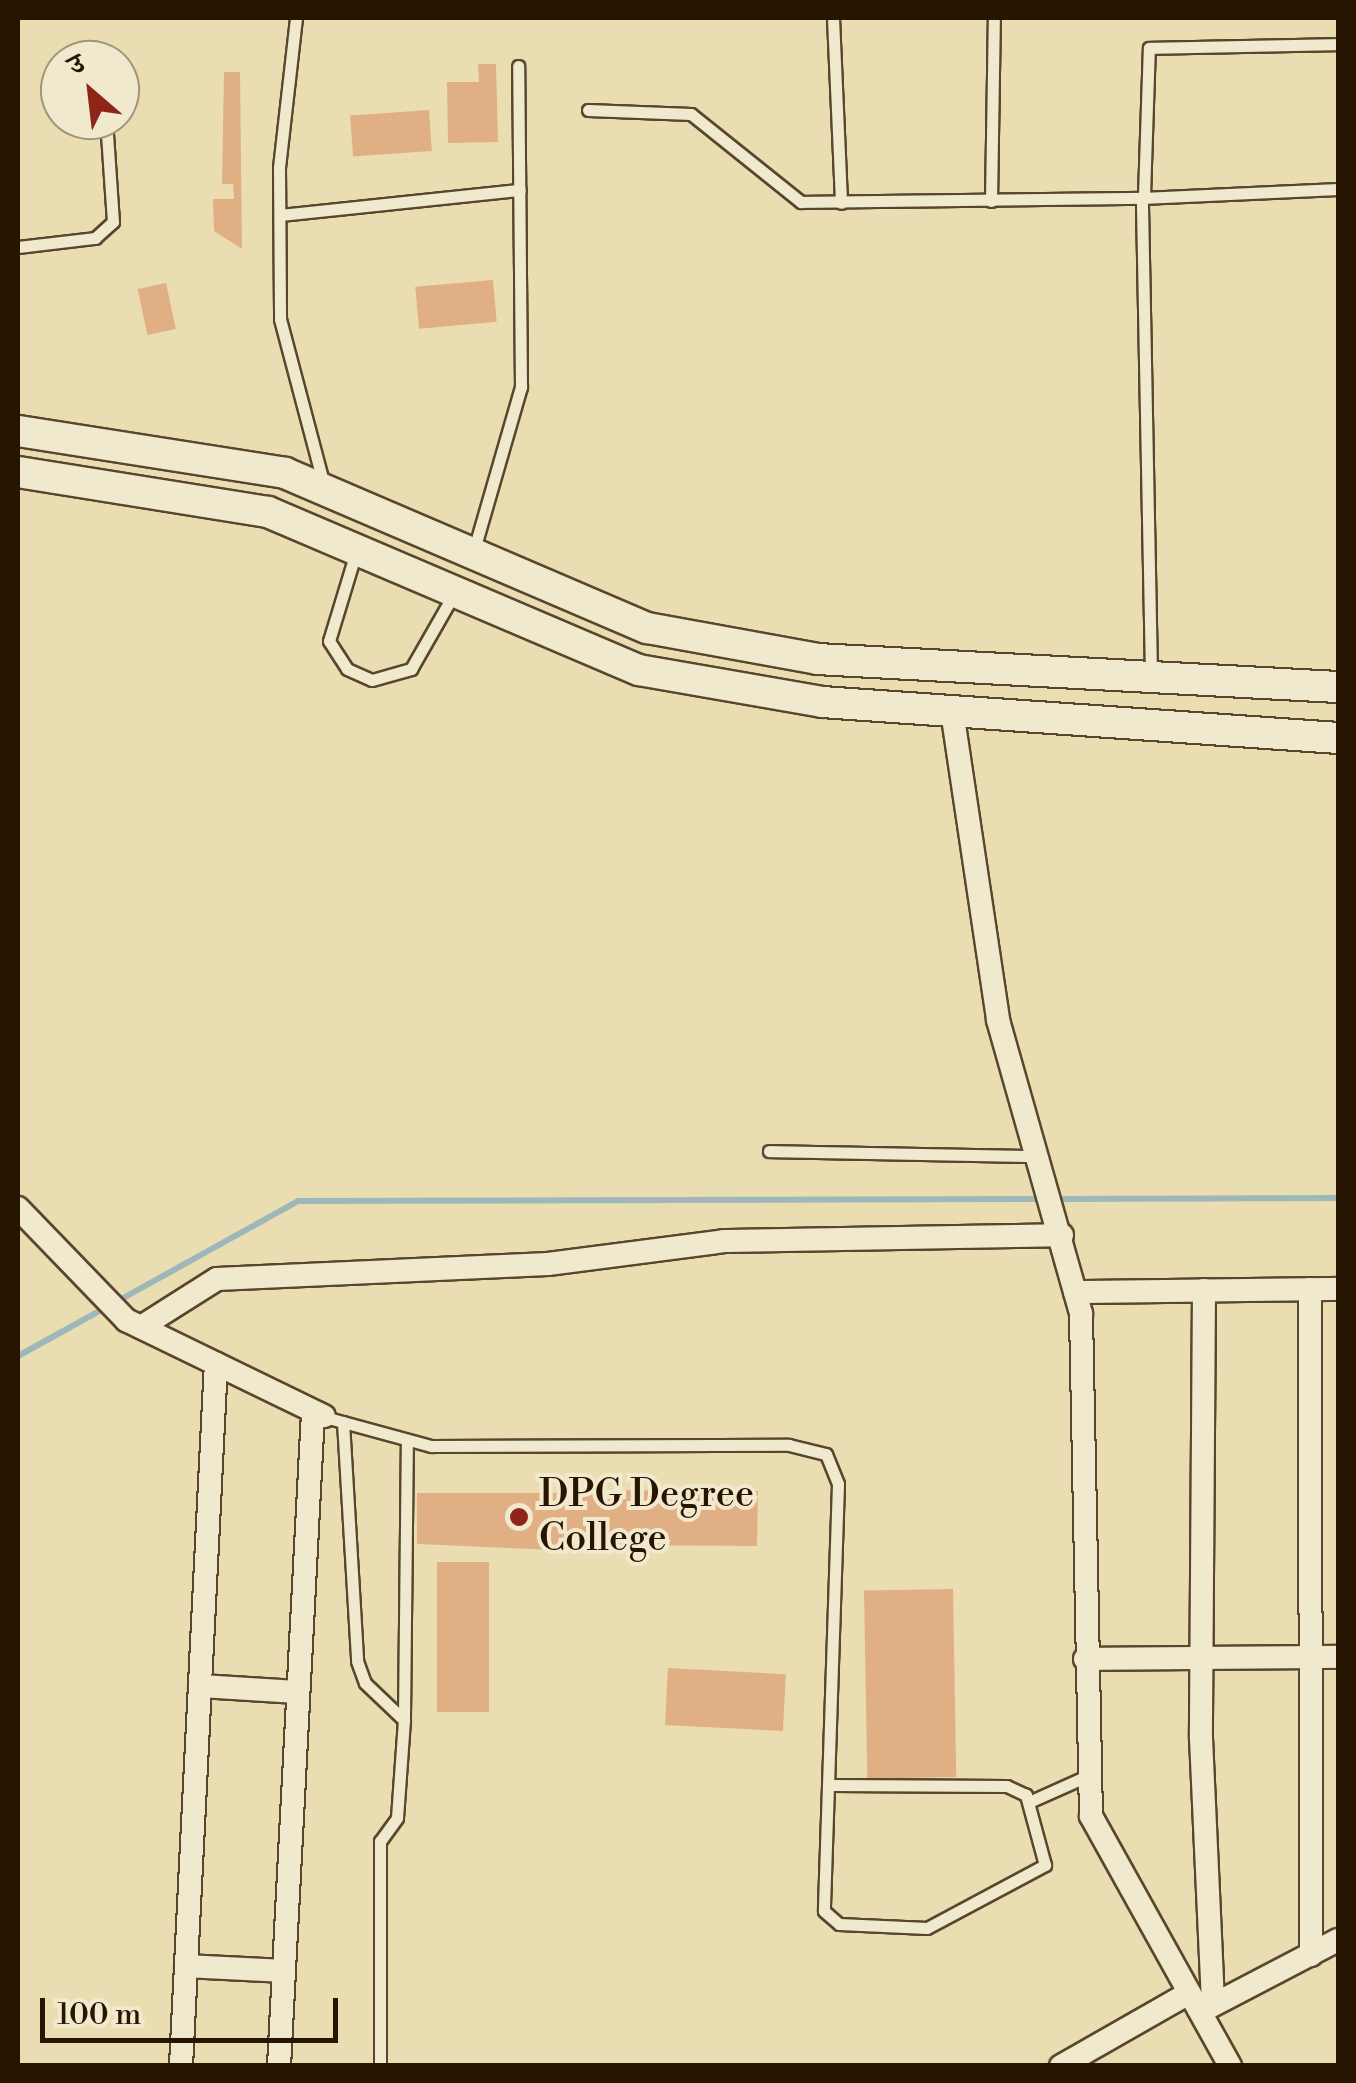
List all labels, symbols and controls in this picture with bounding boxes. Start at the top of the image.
north arrow [40,40,140,140]
text: उ [62,46,91,84]
place label: DPG Degree College [539,1472,754,1562]
marker: DPG Degree College [508,1506,530,1528]
scale bar [45,1978,342,2040]
text: 100 m [57,1996,141,2034]

